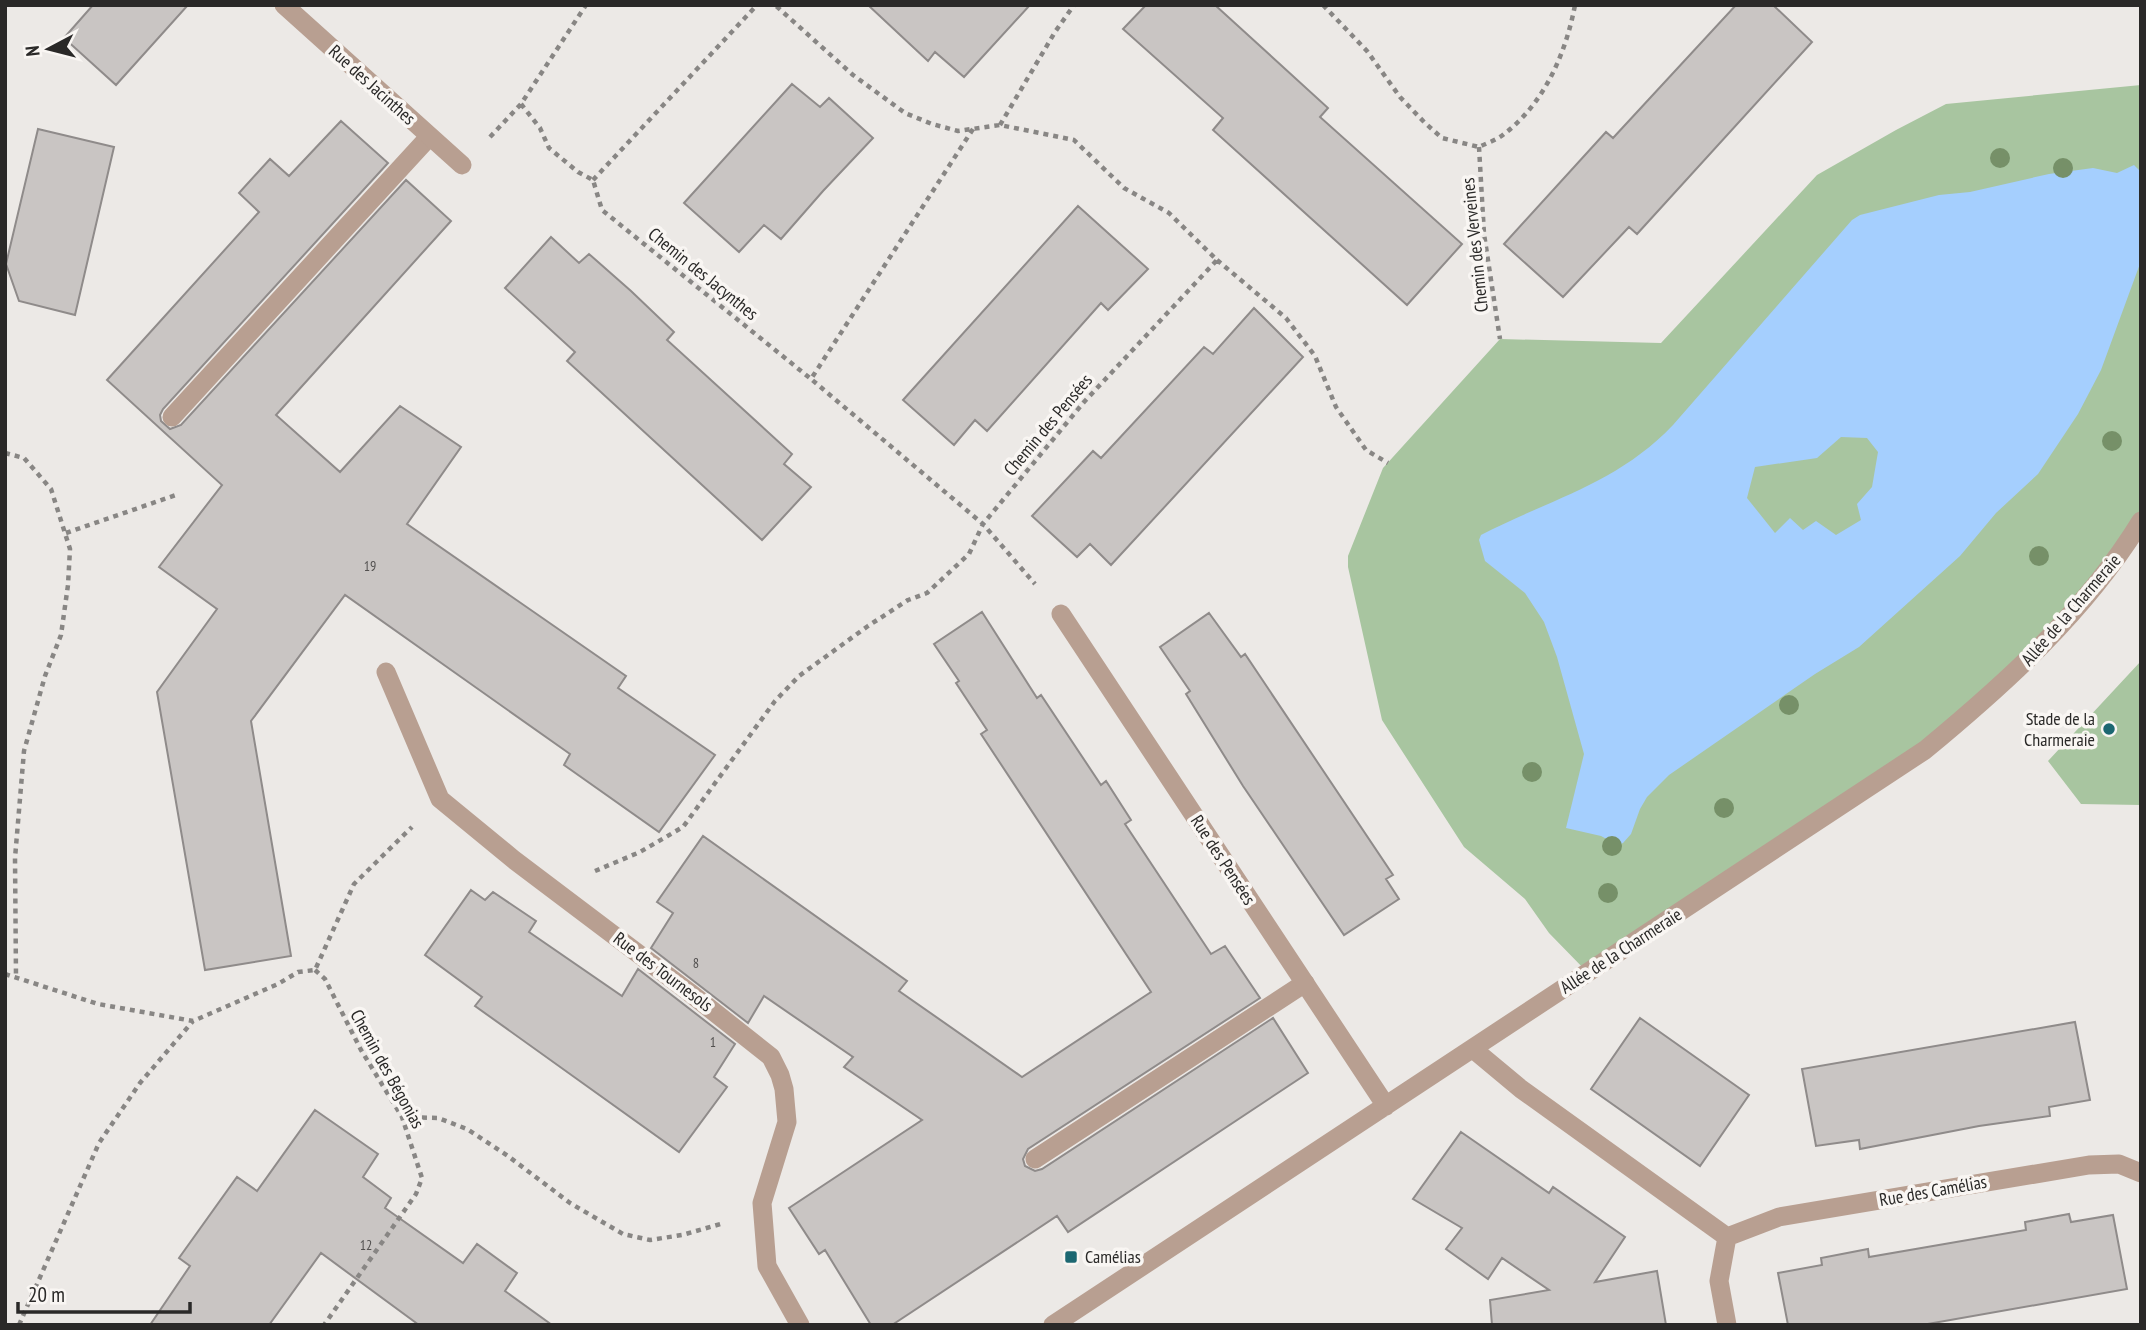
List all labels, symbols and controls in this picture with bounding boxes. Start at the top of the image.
north arrow [14,14,84,84]
street label: Rue des Jacinthes [324,40,421,130]
text: N [20,45,45,58]
street label: Chemin des Verveines [1456,177,1493,313]
street label: Chemin des Jacynthes [644,222,763,325]
street label: Chemin des Pensées [998,369,1097,480]
street label: Allée de la Charmeraie [2016,549,2125,670]
house number: 19 [364,557,376,575]
place label: Stade de la Charmeraie [2024,707,2095,751]
marker: Stade de la Charmeraie [2101,721,2117,737]
street label: Rue des Pensées [1186,810,1261,909]
street label: Allée de la Charmeraie [1555,903,1686,999]
street label: Rue des Tournesols [609,927,718,1016]
house number: 8 [693,954,699,972]
street label: Chemin des Bégonias [345,1005,430,1132]
house number: 1 [710,1033,716,1051]
street label: Rue des Camélias [1877,1170,1988,1211]
house number: 12 [360,1236,372,1254]
place label: Camélias [1085,1245,1141,1268]
marker: Camélias [1063,1249,1079,1265]
scale bar [18,1270,189,1314]
text: 20 m [28,1281,65,1308]

